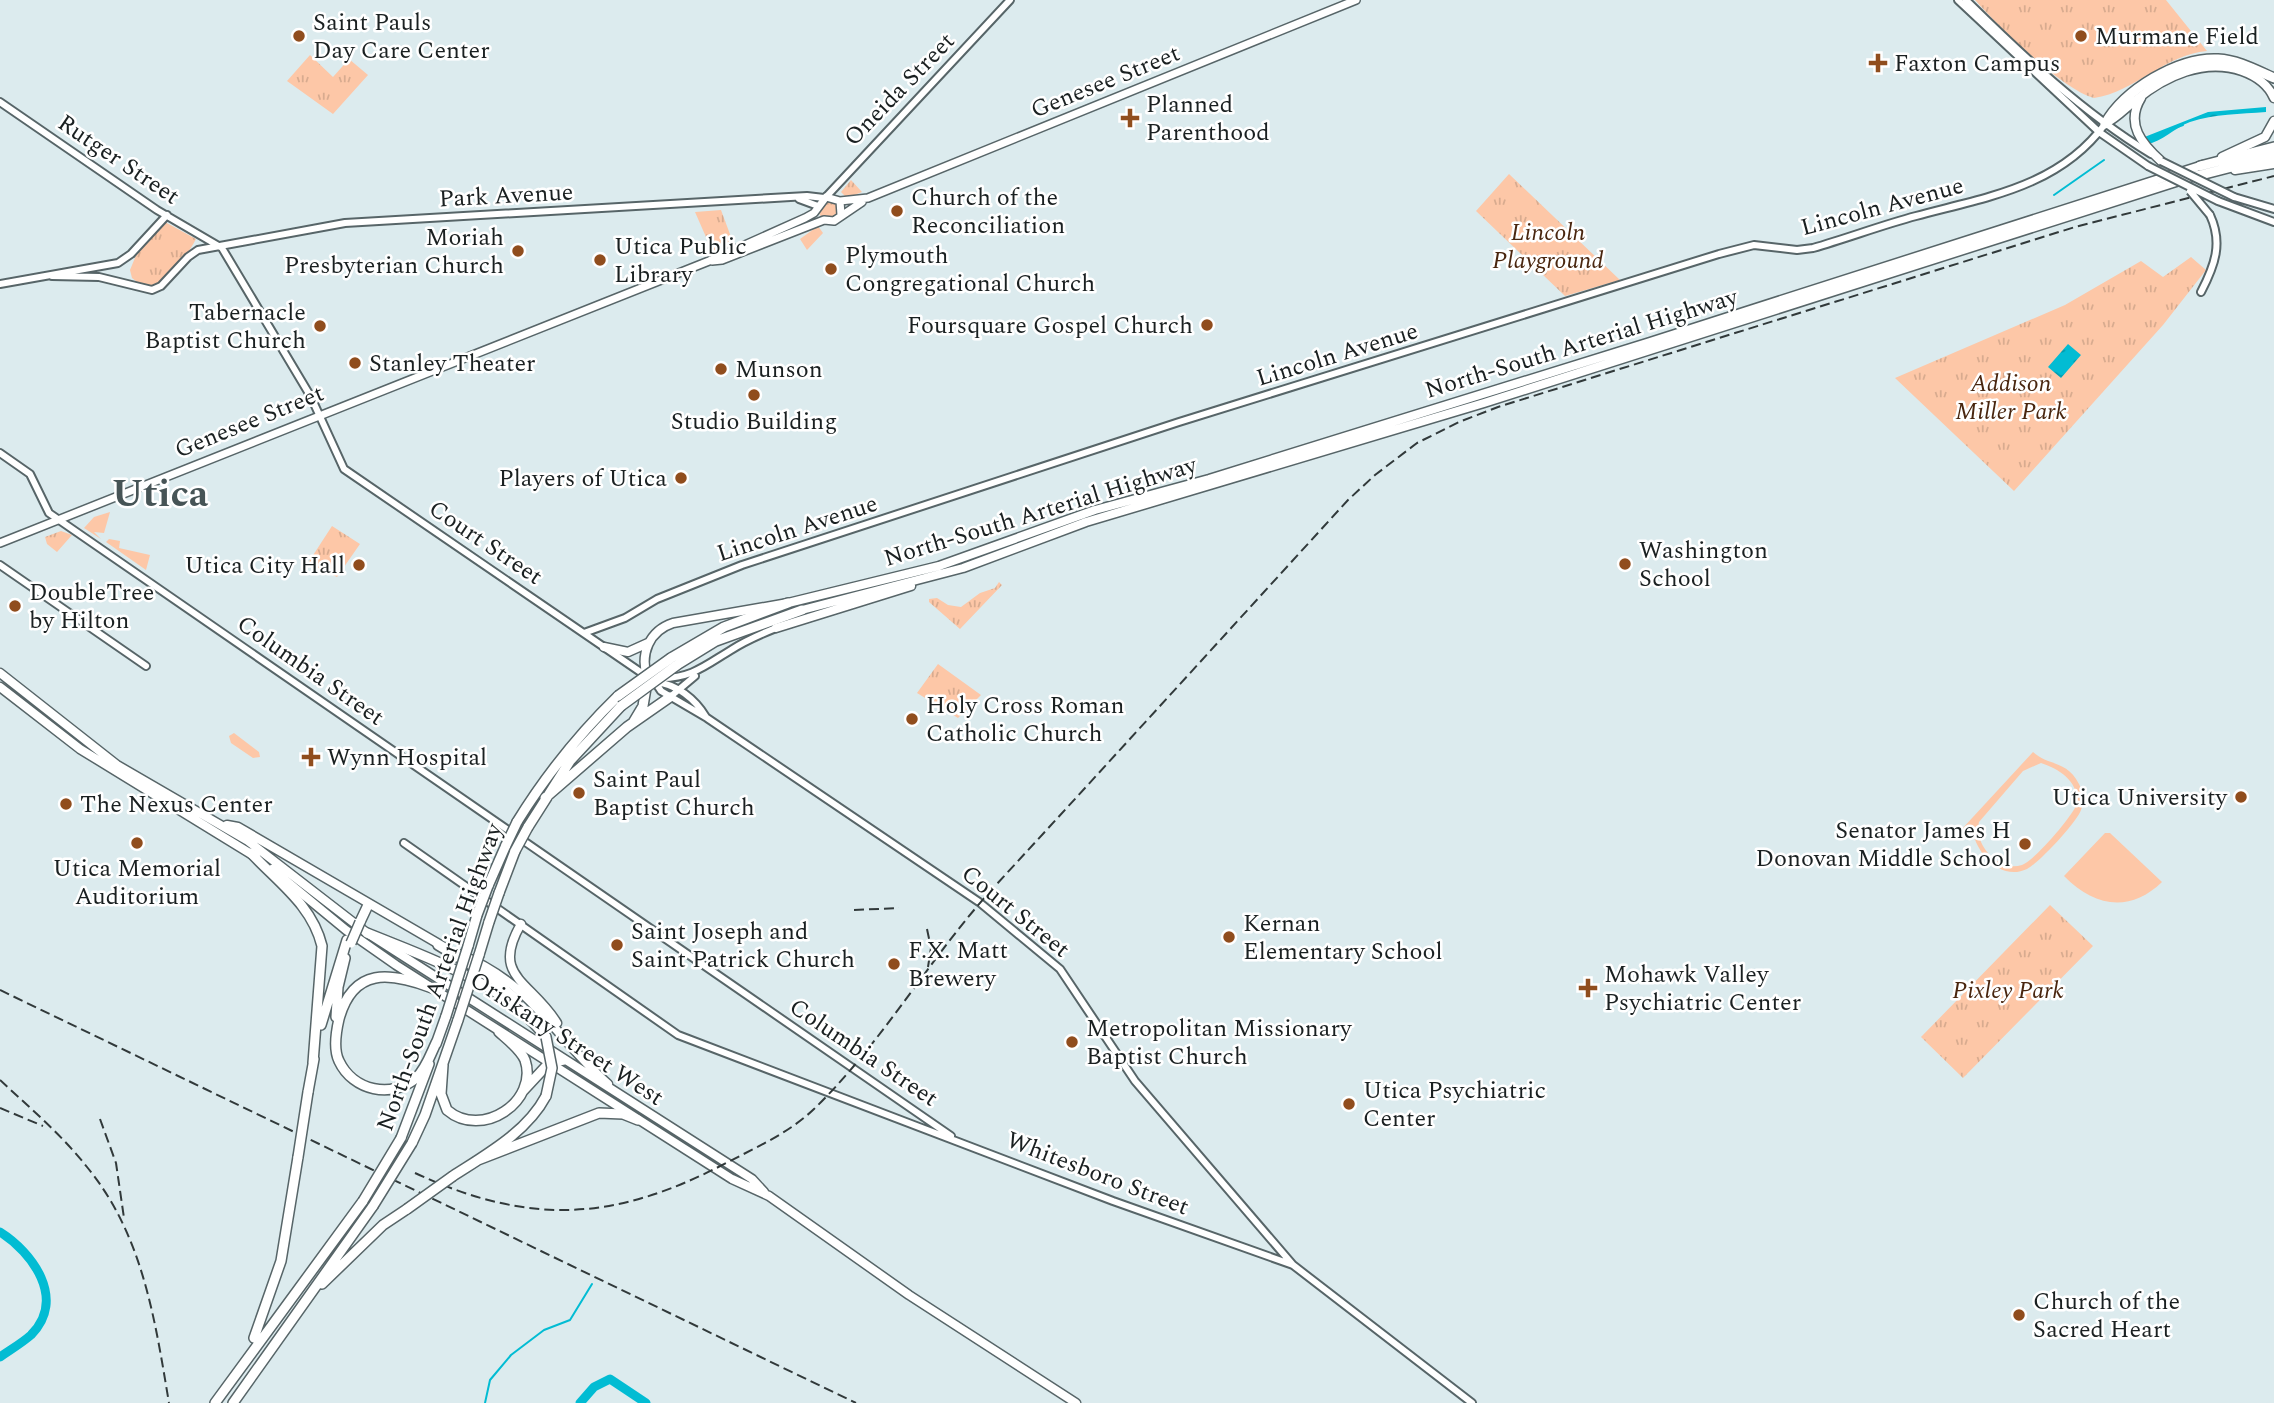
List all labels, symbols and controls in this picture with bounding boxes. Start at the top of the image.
place label: Saint Pauls Day Care Center [313,5,490,69]
place label: Murmane Field [2095,19,2259,55]
street label: Oneida Street [836,24,964,155]
marker: Saint Pauls Day Care Center [291,28,307,44]
marker: Murmane Field [2073,28,2089,44]
street label: Genesee Street [1025,36,1185,128]
place label: Faxton Campus [1894,46,2060,82]
marker: Faxton Campus [1868,53,1888,73]
place label: Planned Parenthood [1146,87,1270,151]
street label: Rutger Street [50,106,187,214]
marker: Planned Parenthood [1120,108,1140,128]
street label: Lincoln Avenue [1797,168,1968,246]
street label: Park Avenue [438,174,574,217]
place label: Church of the Reconciliation [911,180,1065,244]
marker: Church of the Reconciliation [889,203,905,219]
park label: Lincoln Playground [1492,215,1604,279]
place label: Moriah Presbyterian Church [284,220,504,284]
place label: Utica Public Library [614,229,747,293]
place label: Plymouth Congregational Church [845,238,1095,302]
marker: Moriah Presbyterian Church [510,243,526,259]
marker: Utica Public Library [592,252,608,268]
marker: Plymouth Congregational Church [823,261,839,277]
street label: North-South Arterial Highway [1420,279,1744,409]
place label: Tabernacle Baptist Church [144,295,306,359]
place label: Foursquare Gospel Church [907,308,1193,344]
street label: Lincoln Avenue [1252,313,1423,397]
marker: Foursquare Gospel Church [1199,317,1215,333]
marker: Tabernacle Baptist Church [312,318,328,334]
place label: Stanley Theater [369,346,536,382]
place label: Munson [735,352,823,388]
marker: Stanley Theater [347,355,363,371]
marker: Munson [713,361,729,377]
park label: Addison Miller Park [1955,366,2067,430]
street label: Genesee Street [169,376,329,468]
marker: Studio Building [746,387,762,403]
place label: Studio Building [671,404,837,440]
street label: North-South Arterial Highway [879,447,1203,577]
place label: Players of Utica [498,461,667,497]
district label: Utica [112,466,209,524]
marker: Players of Utica [673,470,689,486]
street label: Lincoln Avenue [712,486,882,572]
street label: Court Street [421,491,550,594]
place label: Washington School [1639,533,1768,597]
place label: Utica City Hall [184,548,345,584]
marker: Washington School [1617,556,1633,572]
marker: Utica City Hall [351,557,367,573]
place label: DoubleTree by Hilton [29,575,154,639]
marker: DoubleTree by Hilton [7,598,23,614]
street label: Columbia Street [229,606,392,735]
place label: Holy Cross Roman Catholic Church [926,688,1124,752]
marker: Holy Cross Roman Catholic Church [904,711,920,727]
place label: Wynn Hospital [327,740,487,776]
marker: Wynn Hospital [301,747,321,767]
place label: Saint Paul Baptist Church [593,762,755,826]
place label: Utica University [2052,780,2228,816]
marker: Saint Paul Baptist Church [571,785,587,801]
place label: The Nexus Center [80,787,273,823]
marker: Utica University [2233,789,2249,805]
marker: The Nexus Center [58,796,74,812]
place label: Senator James H Donovan Middle School [1755,813,2011,877]
street label: North-South Arterial Highway [367,817,513,1136]
marker: Utica Memorial Auditorium [129,835,145,851]
marker: Senator James H Donovan Middle School [2017,836,2033,852]
place label: Utica Memorial Auditorium [53,851,221,915]
street label: Court Street [953,857,1078,967]
place label: Kernan Elementary School [1243,906,1443,970]
place label: Saint Joseph and Saint Patrick Church [631,914,855,978]
marker: Kernan Elementary School [1221,929,1237,945]
place label: F.X. Matt Brewery [908,933,1008,997]
marker: Saint Joseph and Saint Patrick Church [609,937,625,953]
marker: F.X. Matt Brewery [886,956,902,972]
place label: Mohawk Valley Psychiatric Center [1604,957,1801,1021]
street label: Oriskany Street West [462,962,671,1115]
park label: Pixley Park [1952,973,2064,1009]
marker: Mohawk Valley Psychiatric Center [1578,978,1598,998]
street label: Columbia Street [782,990,945,1116]
place label: Metropolitan Missionary Baptist Church [1086,1011,1353,1075]
marker: Metropolitan Missionary Baptist Church [1064,1034,1080,1050]
place label: Utica Psychiatric Center [1363,1073,1546,1137]
marker: Utica Psychiatric Center [1341,1096,1357,1112]
street label: Whitesboro Street [1001,1123,1194,1225]
place label: Church of the Sacred Heart [2033,1284,2180,1348]
marker: Church of the Sacred Heart [2011,1307,2027,1323]

